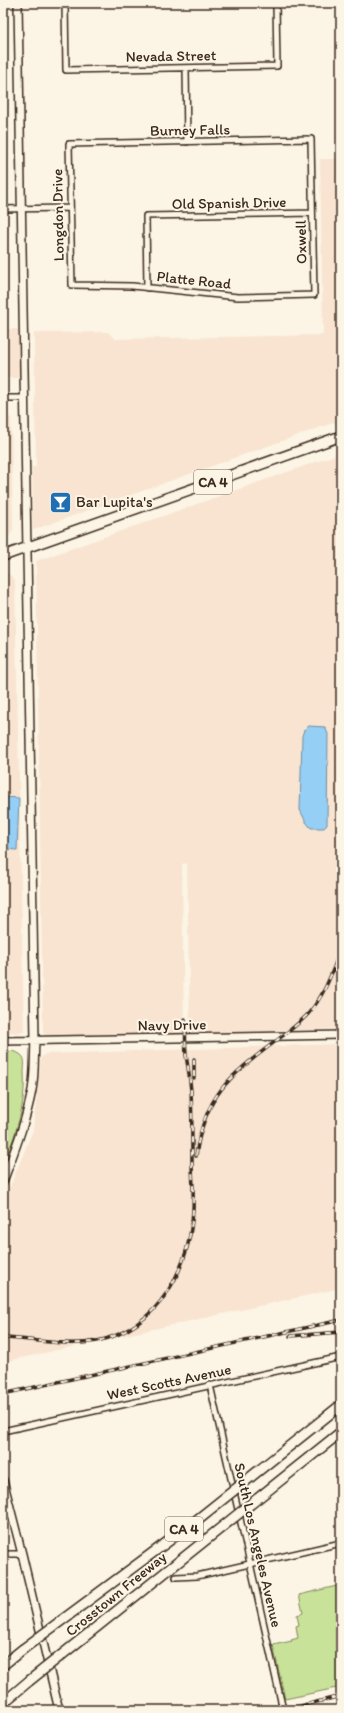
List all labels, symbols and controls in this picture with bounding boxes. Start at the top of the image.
street label: Nevada Street [125,46,217,66]
street label: Burney Falls [150,120,231,140]
street label: Longdon Drive [48,169,68,261]
street label: Old Spanish Drive [171,193,287,213]
street label: Oxwell [292,219,310,264]
street label: Platte Road [156,267,233,293]
road number: CA 4 [194,470,232,494]
bar icon: Bar Lupita's [48,489,74,515]
place label: Bar Lupita's [76,493,153,511]
street label: Navy Drive [138,1015,206,1035]
street label: West Scotts Avenue [105,1360,233,1404]
street label: South Los Angeles Avenue [230,1461,286,1629]
road number: CA 4 [165,1517,203,1541]
street label: Crosstown Freeway [62,1548,170,1640]

